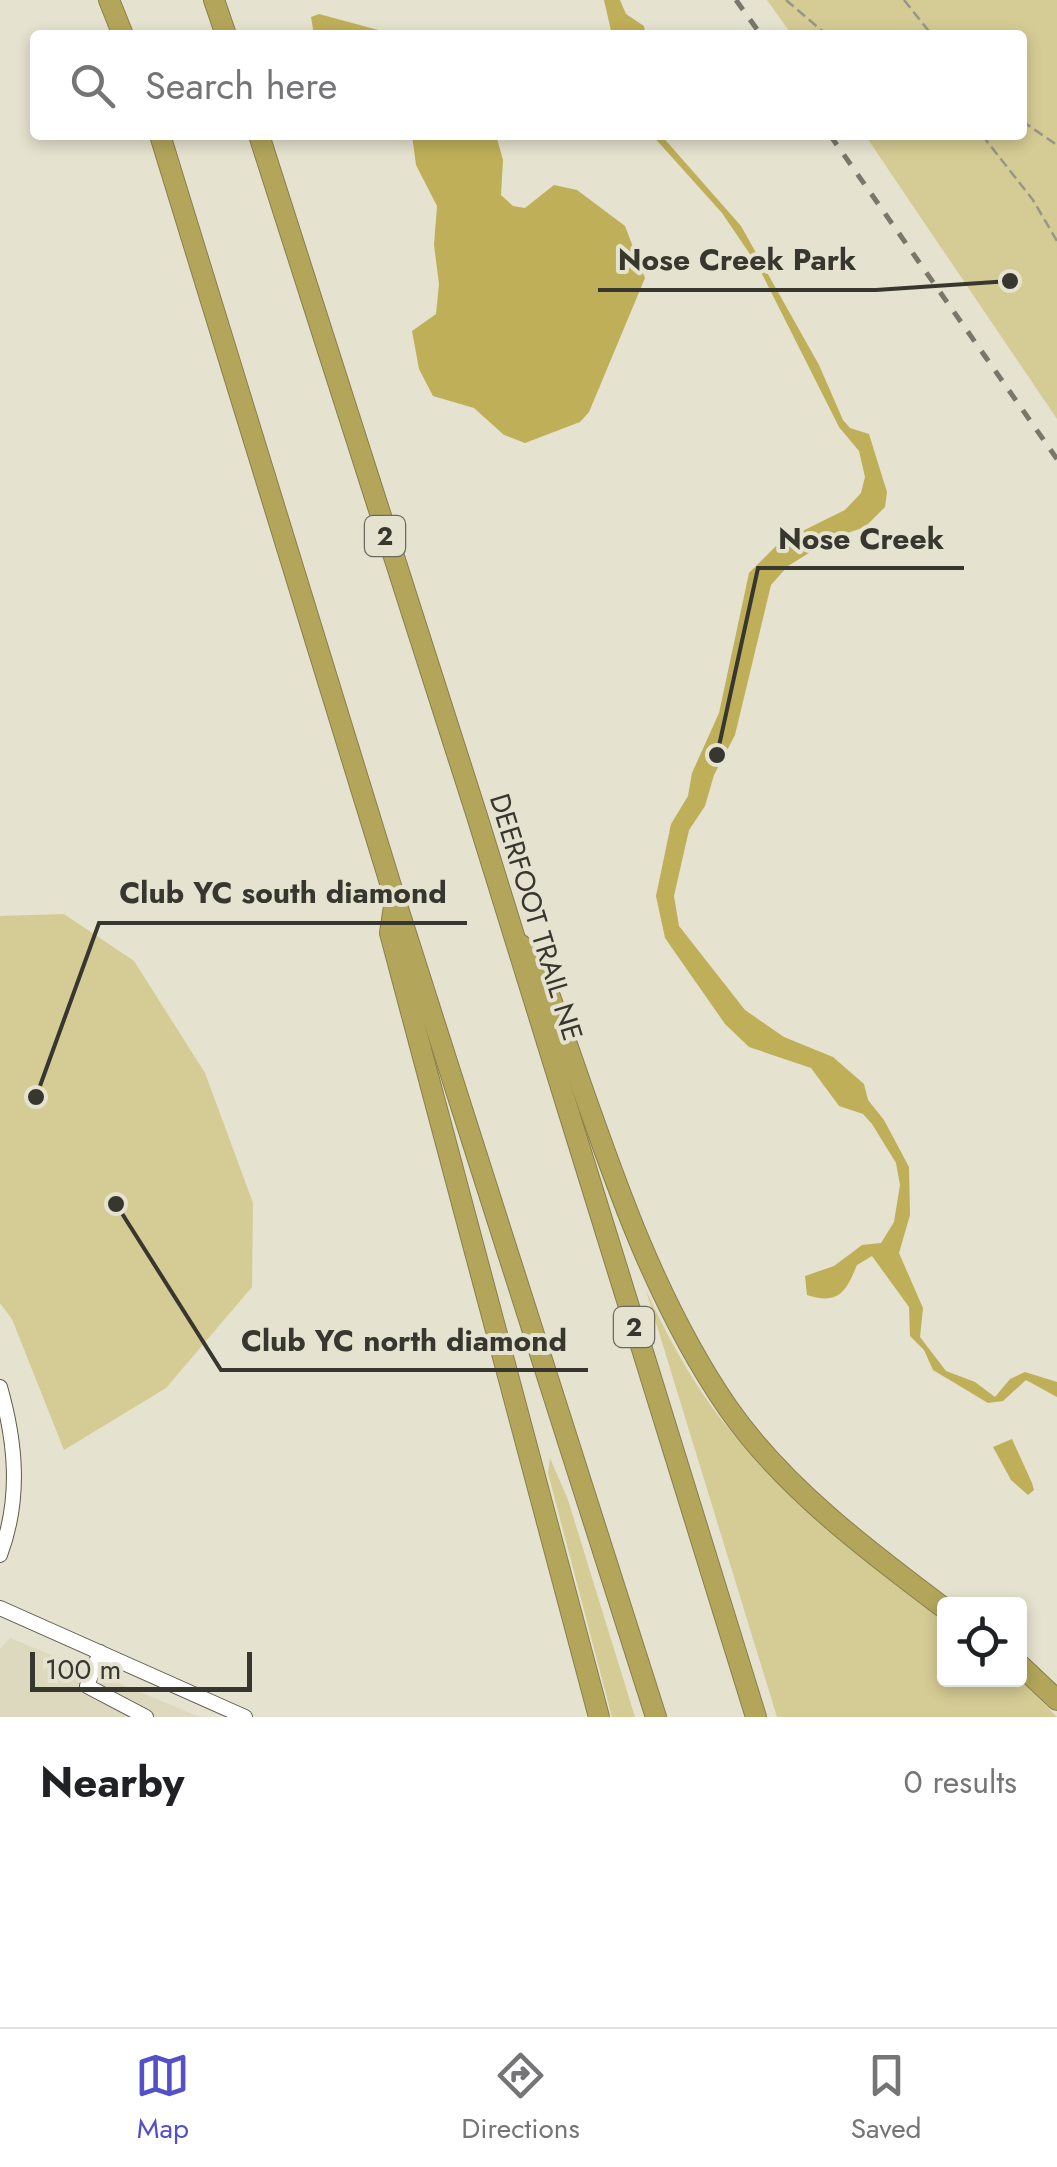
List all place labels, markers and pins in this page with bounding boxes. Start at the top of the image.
callout: Nose Creek Park [598,230,876,290]
callout: Nose Creek [758,508,964,568]
callout: Club YC south diamond [99,863,467,923]
callout: Club YC north diamond [221,1310,588,1370]

